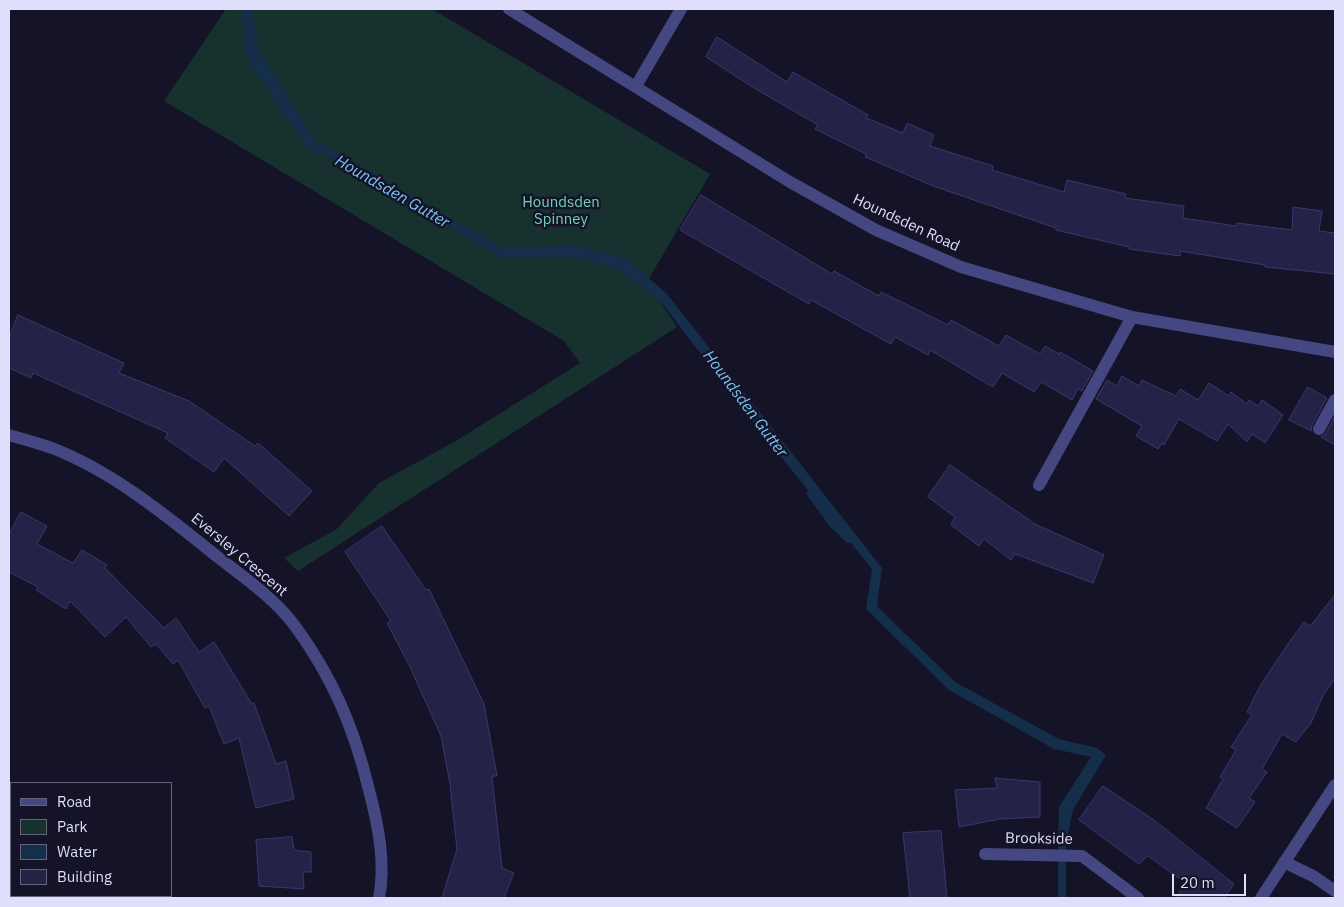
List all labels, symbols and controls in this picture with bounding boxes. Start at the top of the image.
water label: Houndsden Gutter [332,152,452,232]
street label: Houndsden Road [850,190,962,256]
park label: Houndsden Spinney [522,194,600,229]
water label: Houndsden Gutter [699,347,791,461]
street label: Eversley Crescent [187,510,291,600]
legend [10,782,172,897]
text: Road [57,792,92,811]
text: Park [57,817,87,836]
street label: Brookside [1005,829,1073,849]
text: Water [57,842,97,861]
scale bar [1174,864,1248,896]
text: Building [57,867,112,886]
text: 20 m [1180,873,1215,892]

